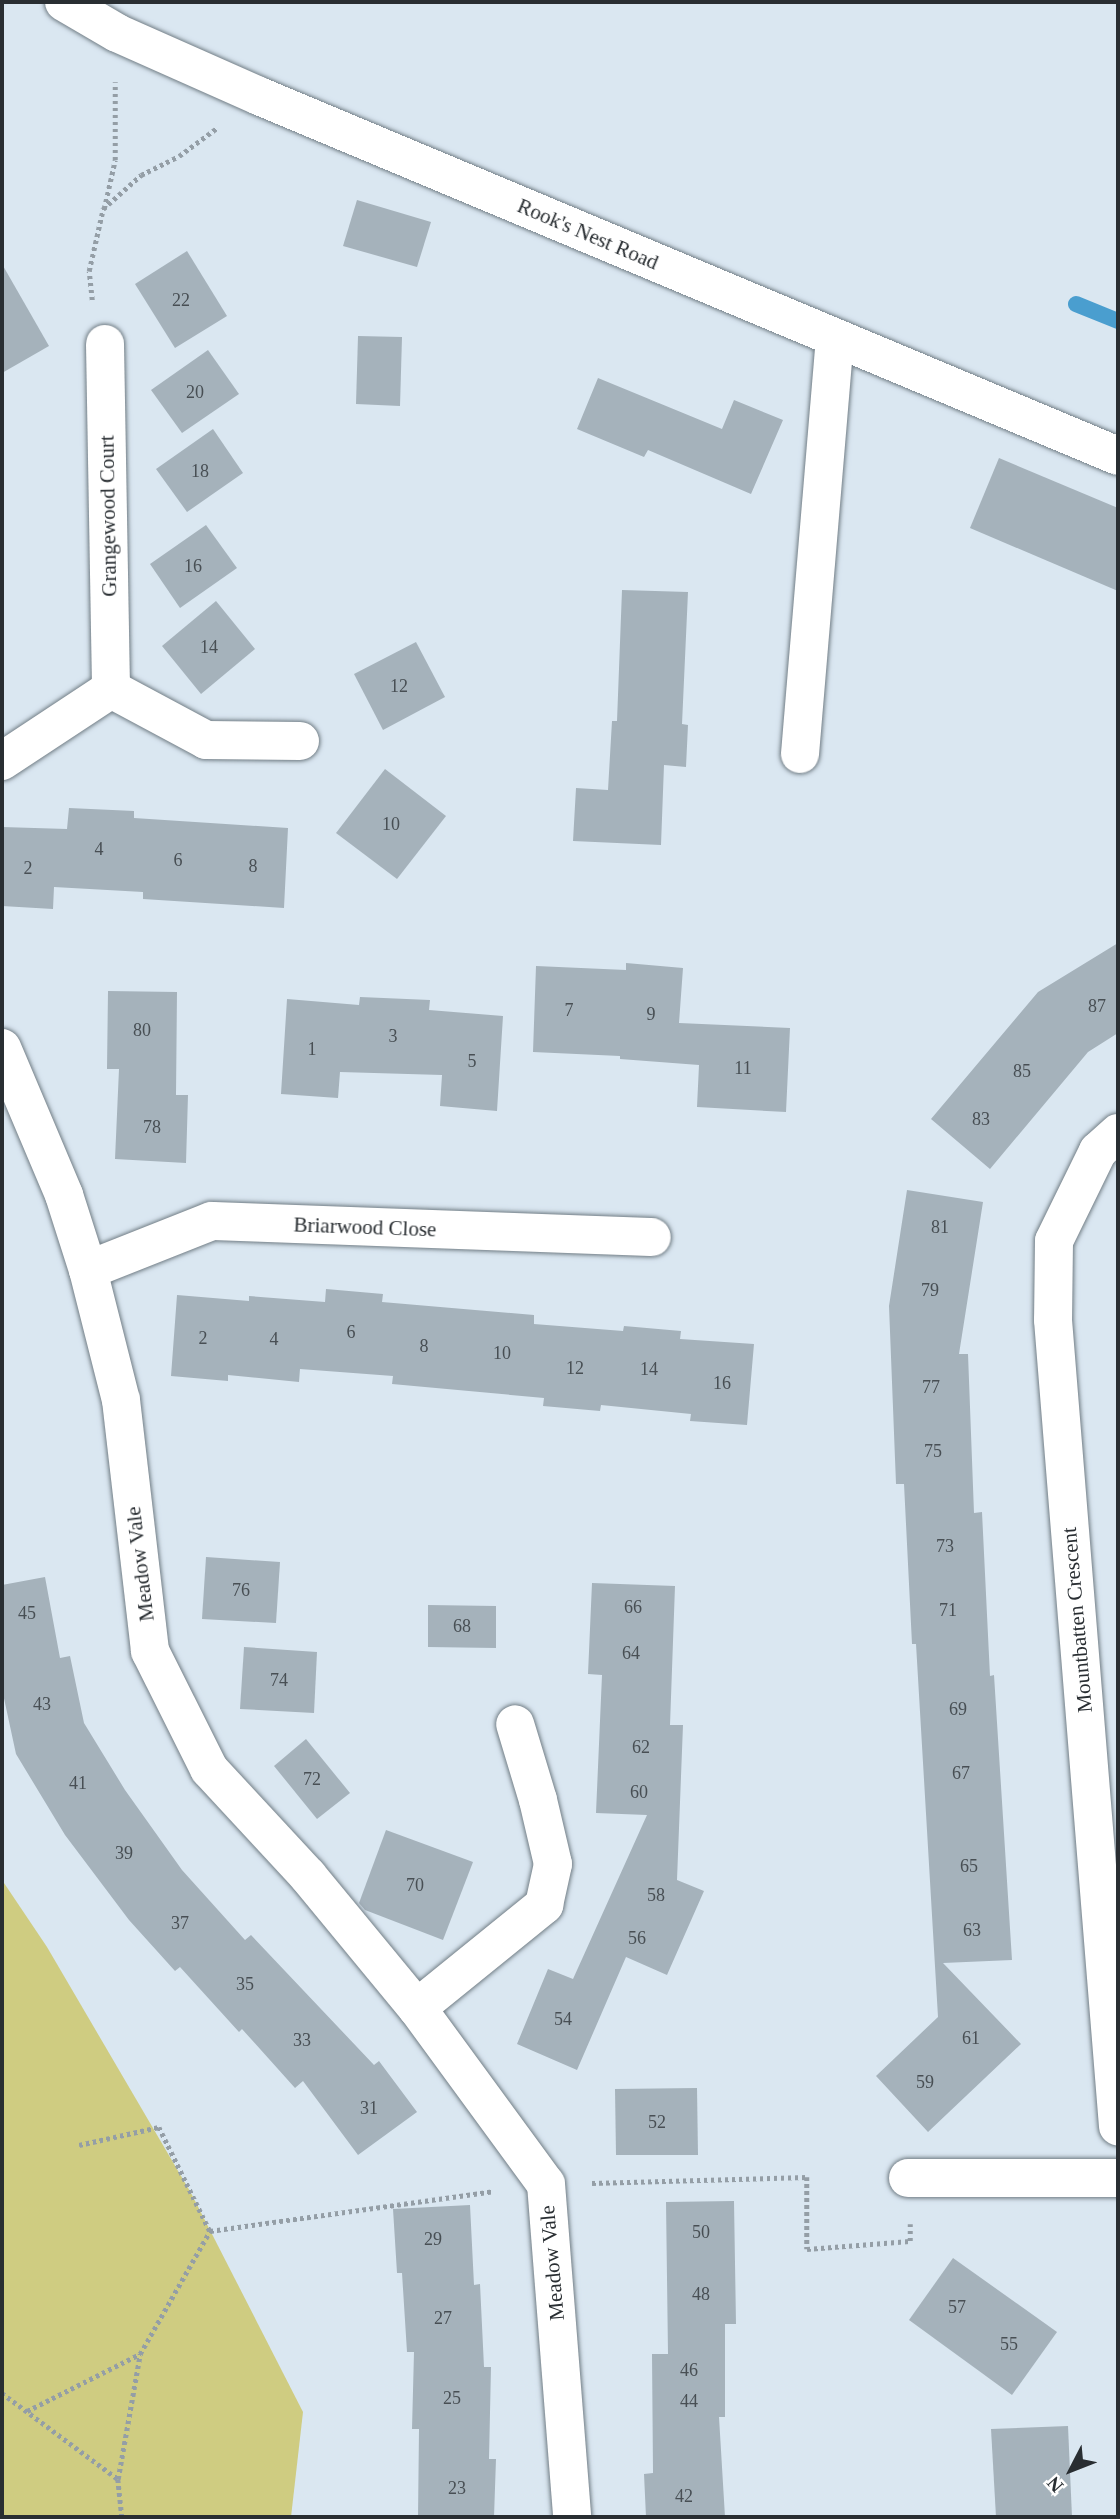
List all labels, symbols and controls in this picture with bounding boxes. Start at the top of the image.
street label: Rook's Nest Road [514,193,662,275]
house number: 22 [172,289,190,311]
house number: 20 [186,381,204,403]
street label: Grangewood Court [94,435,122,597]
house number: 18 [191,460,209,482]
house number: 16 [184,555,202,577]
house number: 14 [200,636,218,658]
house number: 12 [390,675,408,697]
house number: 10 [382,813,400,835]
house number: 4 [94,838,104,860]
house number: 6 [174,849,182,871]
house number: 8 [248,855,258,877]
house number: 2 [24,857,32,879]
house number: 87 [1088,995,1106,1017]
house number: 7 [565,999,574,1021]
house number: 9 [646,1003,656,1025]
house number: 80 [133,1019,151,1041]
house number: 3 [388,1025,398,1047]
house number: 1 [307,1038,316,1060]
house number: 5 [468,1050,476,1072]
house number: 11 [734,1057,752,1079]
house number: 85 [1013,1060,1031,1082]
house number: 83 [972,1108,990,1130]
house number: 78 [143,1116,161,1138]
street label: Briarwood Close [293,1212,437,1242]
house number: 81 [931,1216,949,1238]
house number: 79 [921,1279,939,1301]
house number: 6 [346,1321,356,1343]
house number: 2 [198,1327,208,1349]
house number: 4 [270,1328,279,1350]
house number: 8 [419,1335,428,1357]
house number: 10 [493,1342,511,1364]
house number: 12 [566,1357,584,1379]
house number: 14 [640,1358,658,1380]
house number: 16 [713,1372,731,1394]
house number: 77 [922,1376,940,1398]
house number: 75 [924,1440,942,1462]
street label: Meadow Vale [120,1505,160,1623]
street label: Mountbatten Crescent [1056,1526,1098,1714]
house number: 73 [936,1535,954,1557]
house number: 76 [232,1579,250,1601]
house number: 66 [624,1596,642,1618]
house number: 71 [939,1599,957,1621]
house number: 45 [18,1602,36,1624]
house number: 68 [453,1615,471,1637]
house number: 64 [622,1642,640,1664]
house number: 74 [270,1669,288,1691]
house number: 43 [33,1693,51,1715]
house number: 69 [949,1698,967,1720]
house number: 62 [632,1736,650,1758]
house number: 67 [952,1762,970,1784]
house number: 72 [303,1768,321,1790]
house number: 41 [69,1772,87,1794]
house number: 60 [630,1781,648,1803]
house number: 39 [115,1842,133,1864]
house number: 65 [960,1855,978,1877]
house number: 70 [406,1874,424,1896]
house number: 58 [647,1884,665,1906]
house number: 37 [171,1912,189,1934]
house number: 63 [963,1919,981,1941]
house number: 56 [628,1927,646,1949]
house number: 35 [236,1973,254,1995]
house number: 54 [554,2008,572,2030]
house number: 61 [962,2027,980,2049]
house number: 33 [293,2029,311,2051]
house number: 59 [916,2071,934,2093]
house number: 31 [360,2097,378,2119]
house number: 52 [648,2111,666,2133]
street label: Meadow Vale [534,2204,570,2322]
house number: 50 [692,2221,710,2243]
house number: 29 [424,2228,442,2250]
house number: 48 [692,2283,710,2305]
house number: 57 [948,2296,966,2318]
house number: 27 [434,2307,452,2329]
house number: 55 [1000,2333,1018,2355]
house number: 46 [680,2359,698,2381]
house number: 25 [443,2387,461,2409]
house number: 44 [680,2390,698,2412]
north arrow [1036,2435,1106,2505]
text: N [1043,2472,1067,2497]
house number: 23 [448,2477,466,2499]
house number: 42 [675,2485,693,2507]

